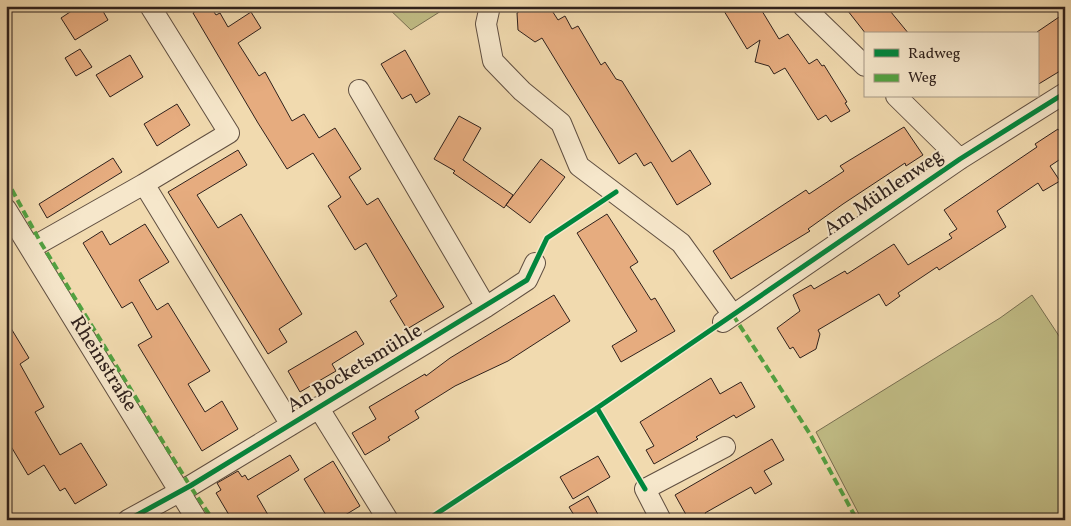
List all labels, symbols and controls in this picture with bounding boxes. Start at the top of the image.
legend [864,32,1038,98]
text: Radweg [908,44,961,65]
text: Weg [908,68,937,89]
street label: Am Mühlenweg [819,143,949,243]
street label: Rheinstraße [62,311,144,417]
street label: An Bocketsmühle [282,317,428,421]

